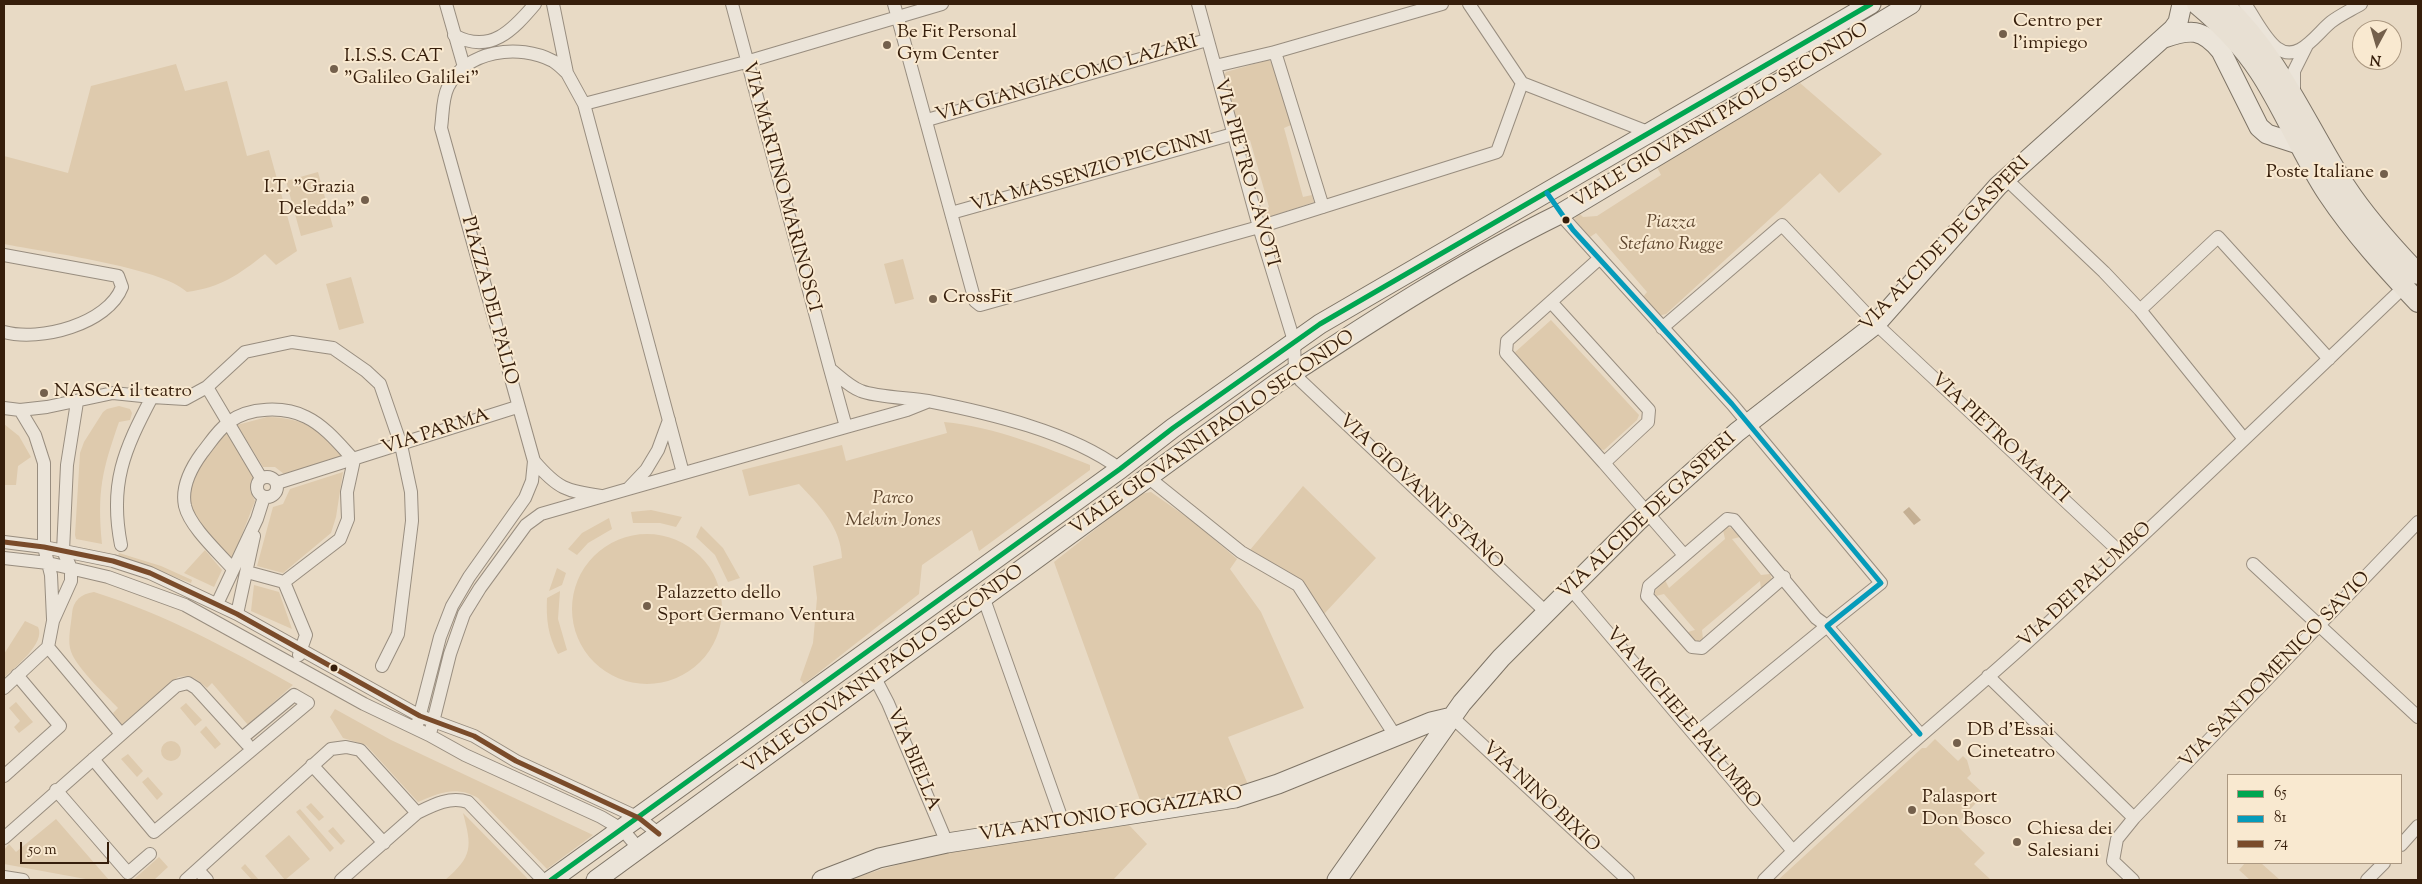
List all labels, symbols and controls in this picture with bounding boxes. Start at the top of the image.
place label: Centro per l'impiego [2013,12,2102,56]
street label: VIALE GIOVANNI PAOLO SECONDO [1569,19,1873,215]
north arrow [2352,20,2402,70]
place label: Be Fit Personal Gym Center [897,23,1017,67]
marker: Centro per l'impiego [1997,28,2009,40]
street label: VIA GIANGIACOMO LAZARI [933,32,1201,128]
marker: Be Fit Personal Gym Center [881,39,893,51]
place label: I.I.S.S. CAT "Galileo Galilei" [344,47,479,91]
text: N [2369,48,2382,69]
street label: VIA MARTINO MARINOSCI [736,59,824,315]
marker: I.I.S.S. CAT "Galileo Galilei" [328,63,340,75]
street label: VIA PIETRO CAVOTI [1207,77,1283,269]
street label: VIA MASSENZIO PICCINNI [968,128,1216,218]
street label: VIA ALCIDE DE GASPERI [1856,153,2036,337]
place label: Poste Italiane [2266,163,2374,185]
marker: Poste Italiane [2378,168,2390,180]
place label: I.T. "Grazia Deledda" [264,178,355,222]
marker: I.T. "Grazia Deledda" [359,194,371,206]
park label: Piazza Stefano Rugge [1619,213,1723,257]
street label: PIAZZA DEL PALIO [455,214,521,388]
unlabelled marker [1561,215,1571,225]
place label: CrossFit [943,288,1013,310]
marker: CrossFit [927,293,939,305]
street label: VIALE GIOVANNI PAOLO SECONDO [1066,327,1360,541]
street label: VIA PIETRO MARTI [1925,369,2073,509]
place label: NASCA il teatro [54,382,192,404]
marker: NASCA il teatro [38,387,50,399]
street label: VIA PARMA [379,405,493,461]
street label: VIA GIOVANNI STANO [1333,411,1507,575]
street label: VIA ALCIDE DE GASPERI [1554,429,1742,605]
park label: Parco Melvin Jones [845,489,941,533]
street label: VIA DEI PALUMBO [2014,518,2158,654]
street label: VIALE GIOVANNI PAOLO SECONDO [739,561,1029,781]
street label: VIA SAN DOMENICO SAVIO [2176,568,2376,774]
place label: Palazzetto dello Sport Germano Ventura [657,584,855,628]
marker: Palazzetto dello Sport Germano Ventura [641,600,653,612]
street label: VIA MICHELE PALUMBO [1599,624,1765,814]
unlabelled marker [329,663,339,673]
street label: VIA BIELLA [880,705,944,815]
place label: DB d'Essai Cineteatro [1967,721,2055,765]
marker: DB d'Essai Cineteatro [1951,737,1963,749]
street label: VIA NINO BIXIO [1476,738,1604,858]
legend [2227,774,2402,864]
text: 65 [2274,783,2287,804]
street label: VIA ANTONIO FOGAZZARO [978,784,1244,848]
place label: Palasport Don Bosco [1922,788,2012,832]
marker: Palasport Don Bosco [1906,804,1918,816]
text: 81 [2274,808,2287,829]
place label: Chiesa dei Salesiani [2027,820,2113,864]
scale bar [22,832,111,864]
text: 74 [2274,833,2288,854]
marker: Chiesa dei Salesiani [2011,836,2023,848]
text: 50 m [28,840,57,861]

